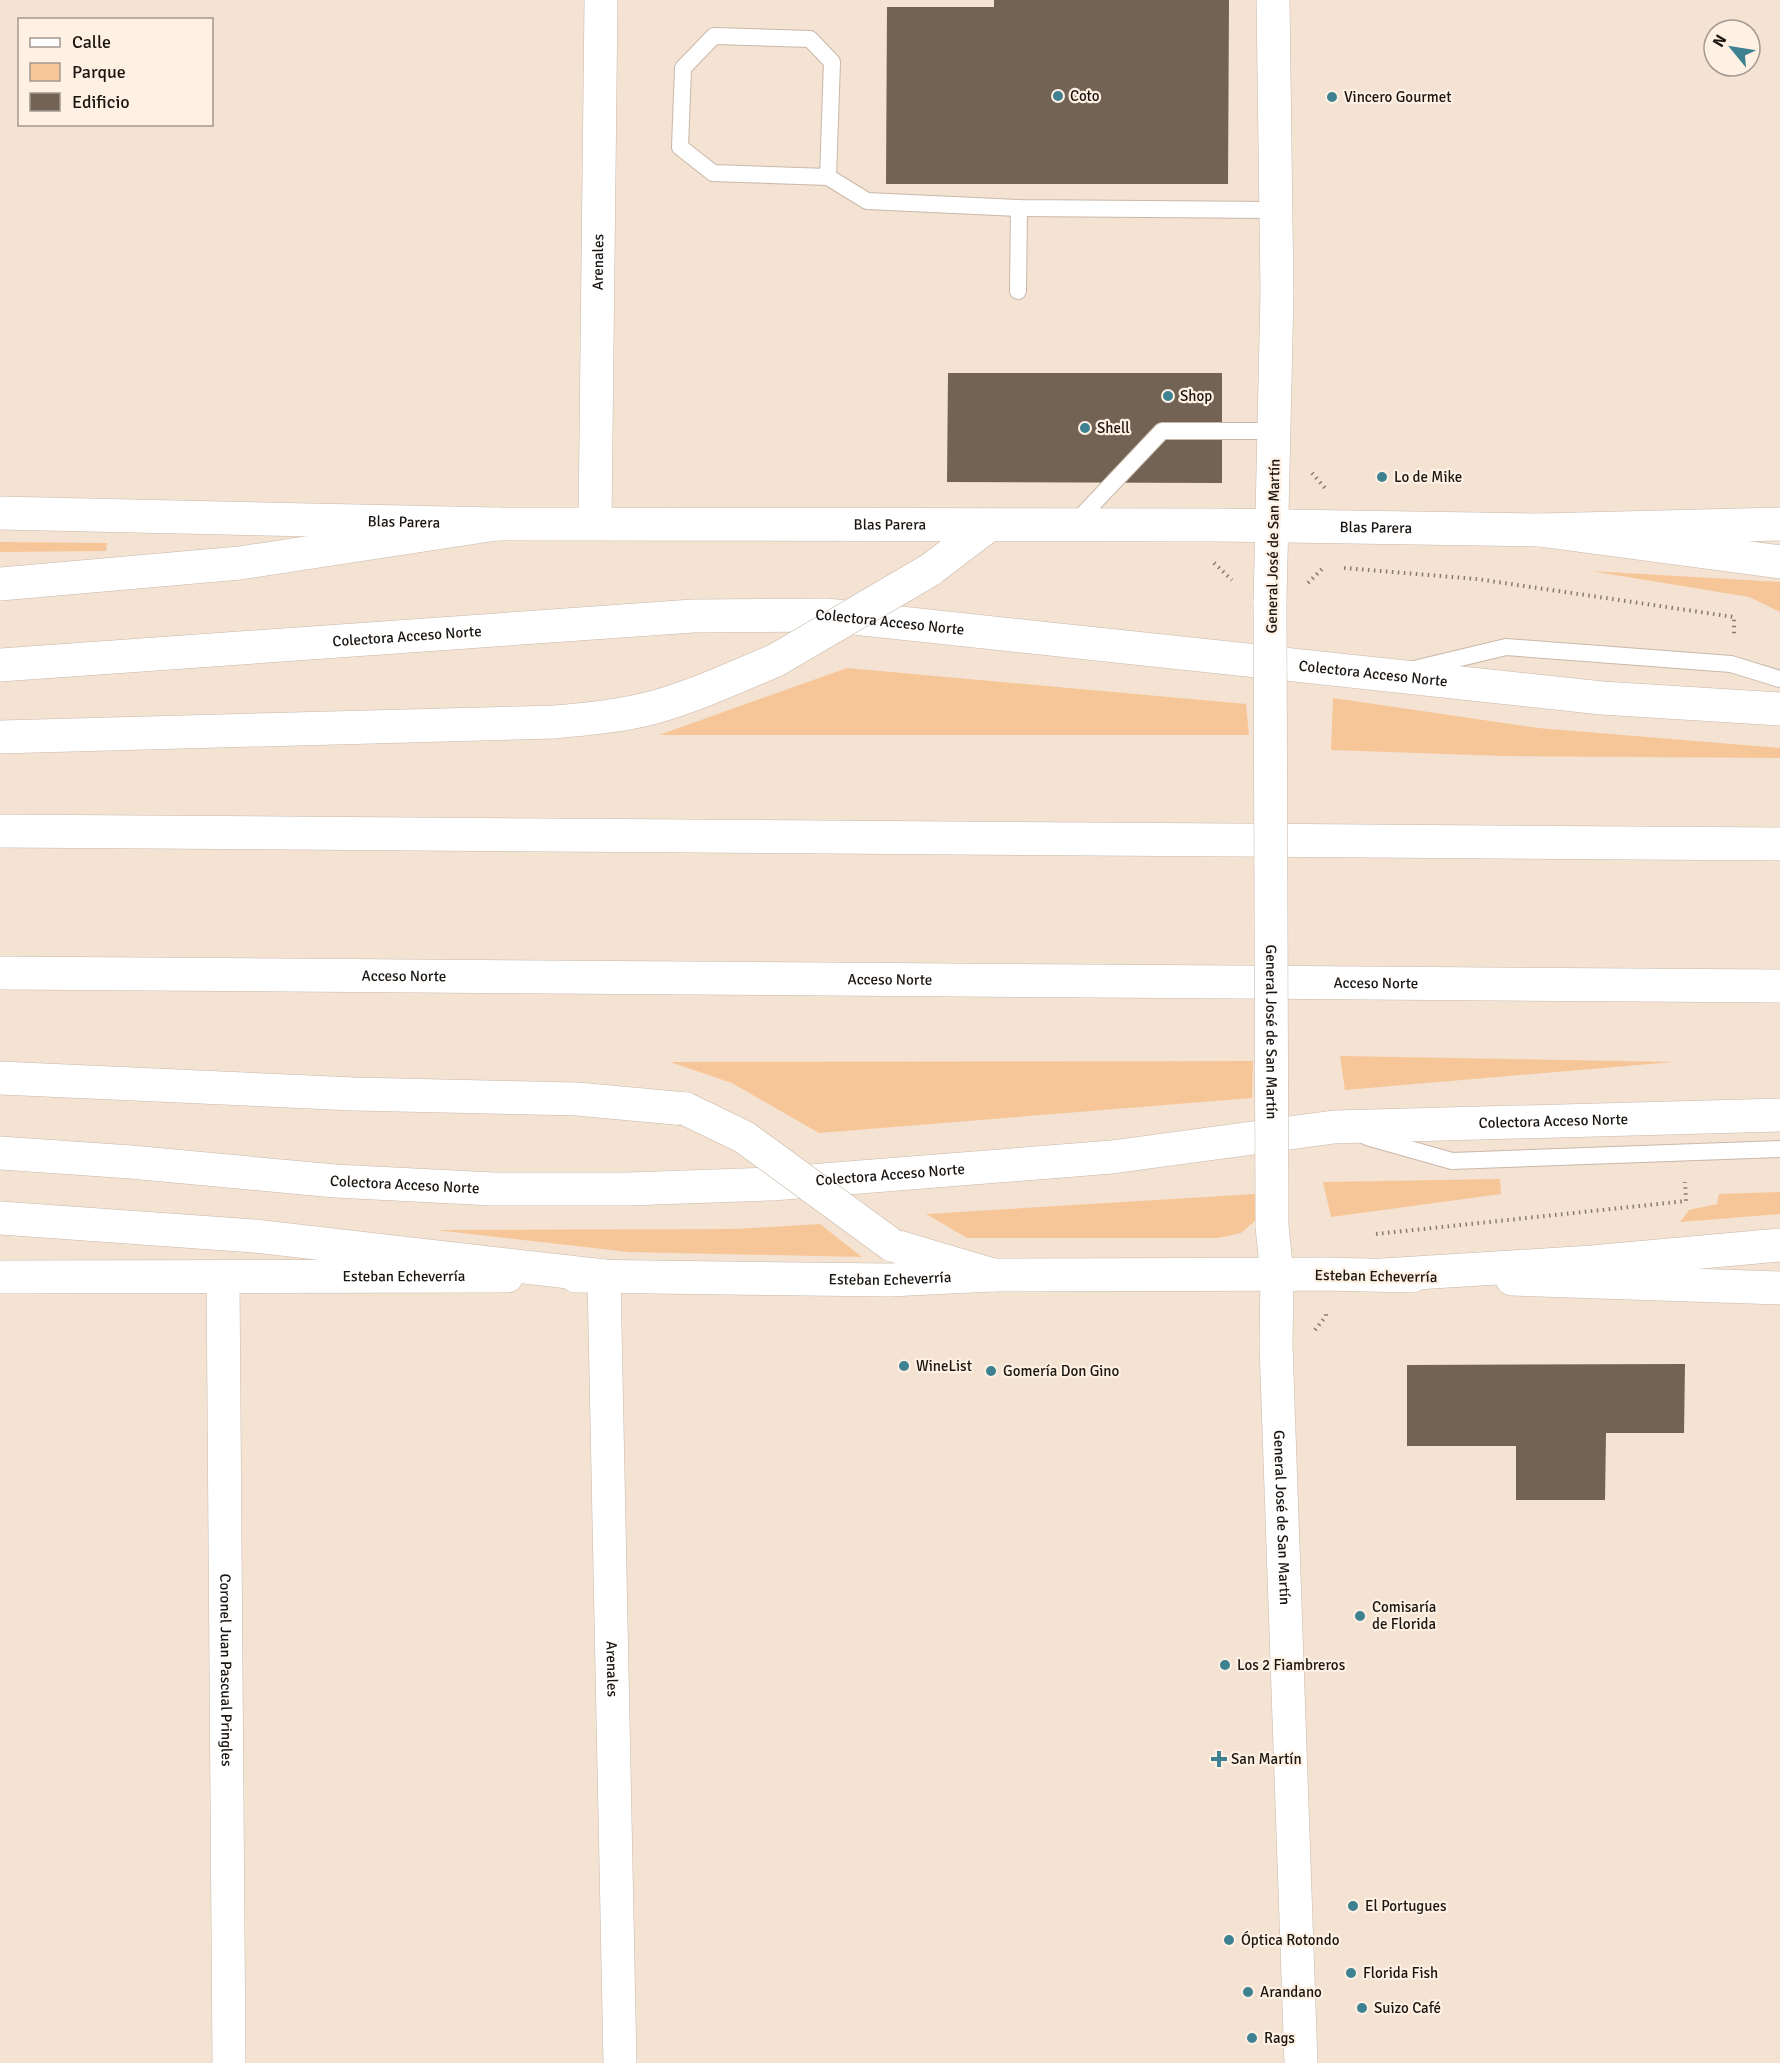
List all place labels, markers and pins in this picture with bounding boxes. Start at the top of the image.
place label: Coto [1070,87,1100,105]
place label: Vincero Gourmet [1344,88,1452,106]
marker: Coto [1051,89,1065,103]
marker: Vincero Gourmet [1325,90,1339,104]
place label: Shop [1180,387,1212,405]
marker: Shop [1161,389,1175,403]
place label: Shell [1097,419,1130,437]
marker: Shell [1078,421,1092,435]
place label: Lo de Mike [1394,468,1462,486]
marker: Lo de Mike [1375,470,1389,484]
place label: WineList [916,1357,972,1375]
marker: WineList [897,1359,911,1373]
place label: Gomería Don Gino [1003,1362,1120,1380]
marker: Gomería Don Gino [984,1364,998,1378]
place label: Comisaría de Florida [1372,1598,1436,1633]
marker: Comisaría de Florida [1353,1609,1367,1623]
place label: Los 2 Fiambreros [1237,1656,1346,1674]
marker: Los 2 Fiambreros [1218,1658,1232,1672]
place label: San Martín [1231,1750,1302,1768]
marker: San Martín [1212,1752,1226,1766]
place label: El Portugues [1365,1897,1447,1915]
marker: El Portugues [1346,1899,1360,1913]
place label: Óptica Rotondo [1241,1930,1340,1949]
marker: Óptica Rotondo [1222,1933,1236,1947]
place label: Florida Fish [1363,1964,1438,1982]
marker: Florida Fish [1344,1966,1358,1980]
place label: Arandano [1260,1983,1322,2001]
marker: Arandano [1241,1985,1255,1999]
place label: Suizo Café [1374,1999,1441,2017]
marker: Suizo Café [1355,2001,1369,2015]
place label: Rags [1264,2029,1295,2047]
marker: Rags [1245,2031,1259,2045]

